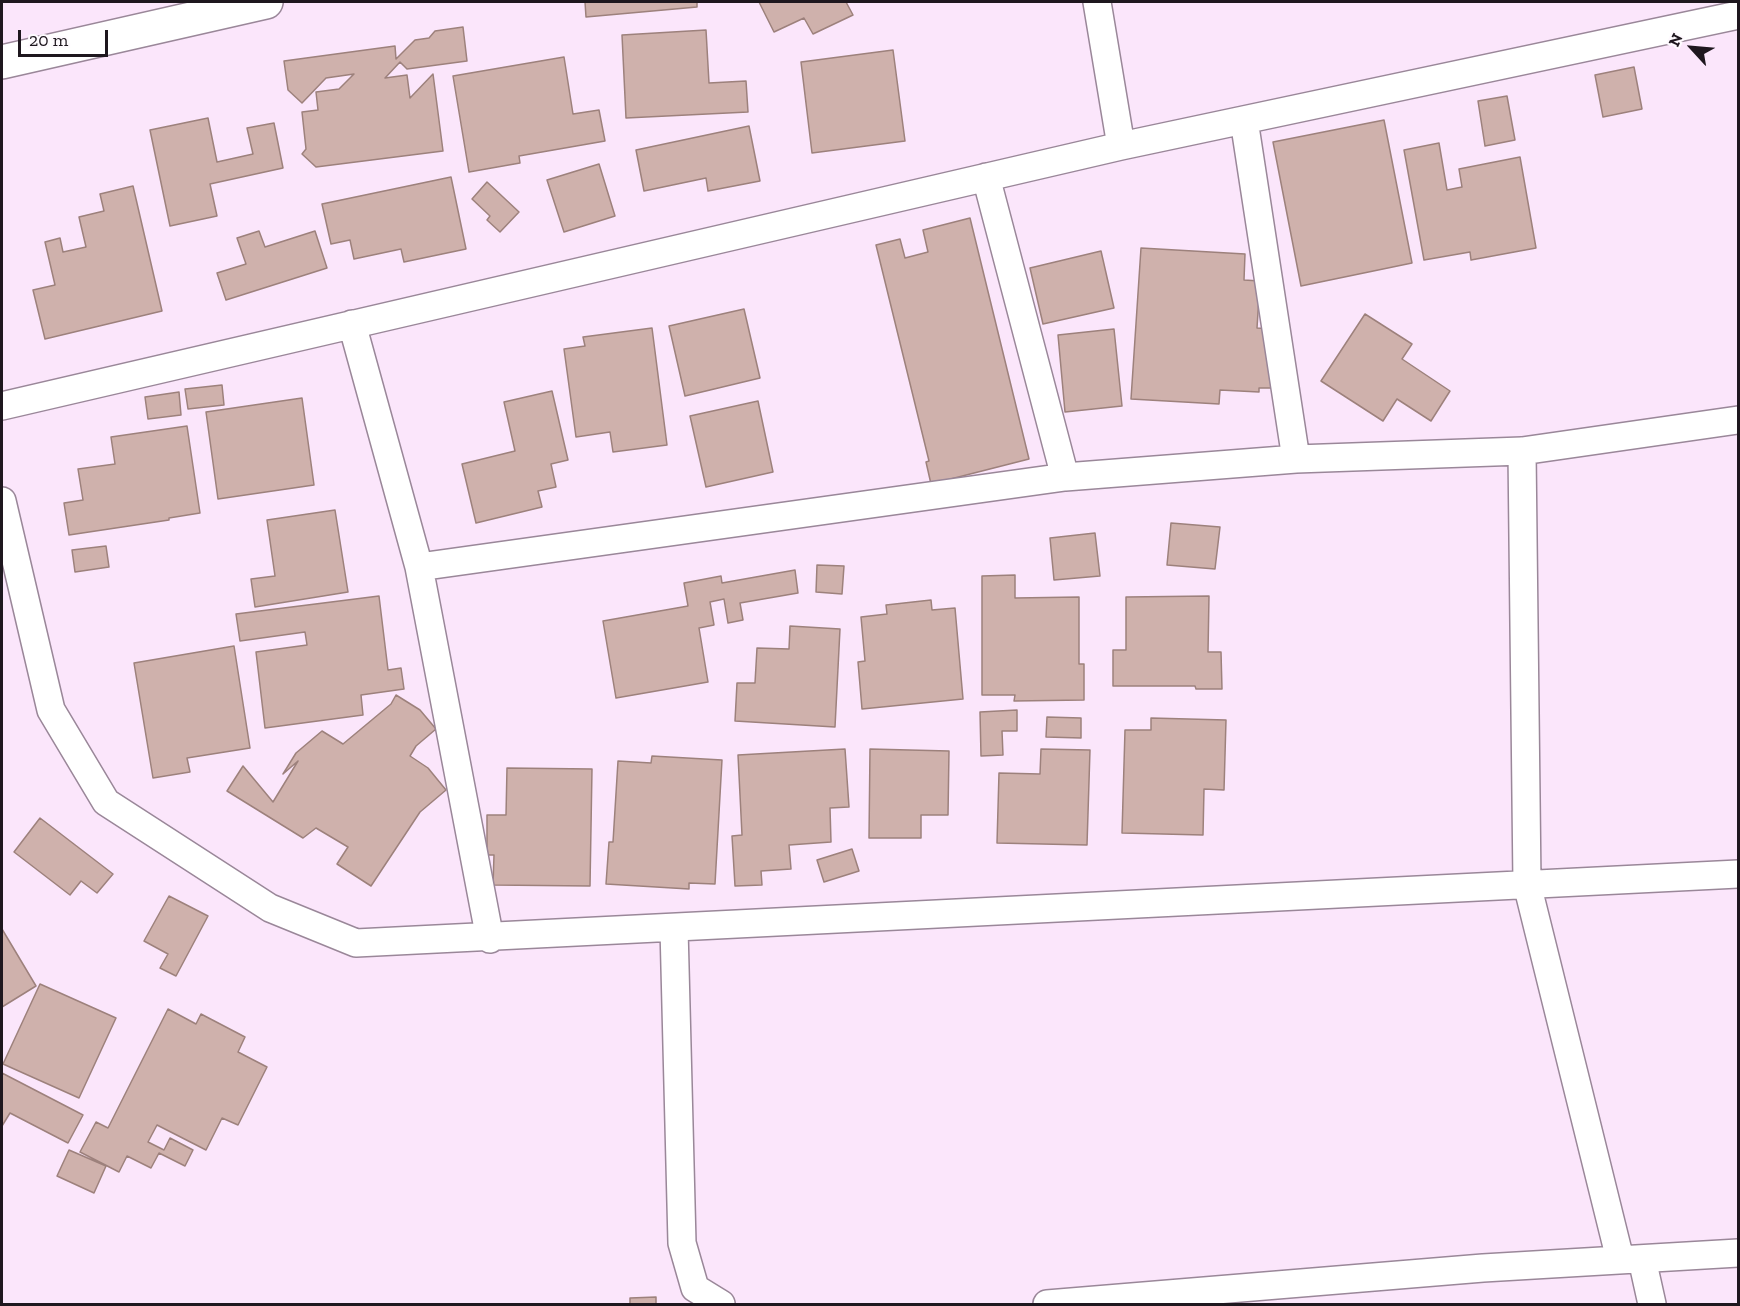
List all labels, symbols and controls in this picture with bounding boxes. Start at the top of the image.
scale bar [21,18,111,56]
north arrow [1662,18,1722,78]
text: 20 m [29,29,68,51]
text: N [1664,30,1687,50]

